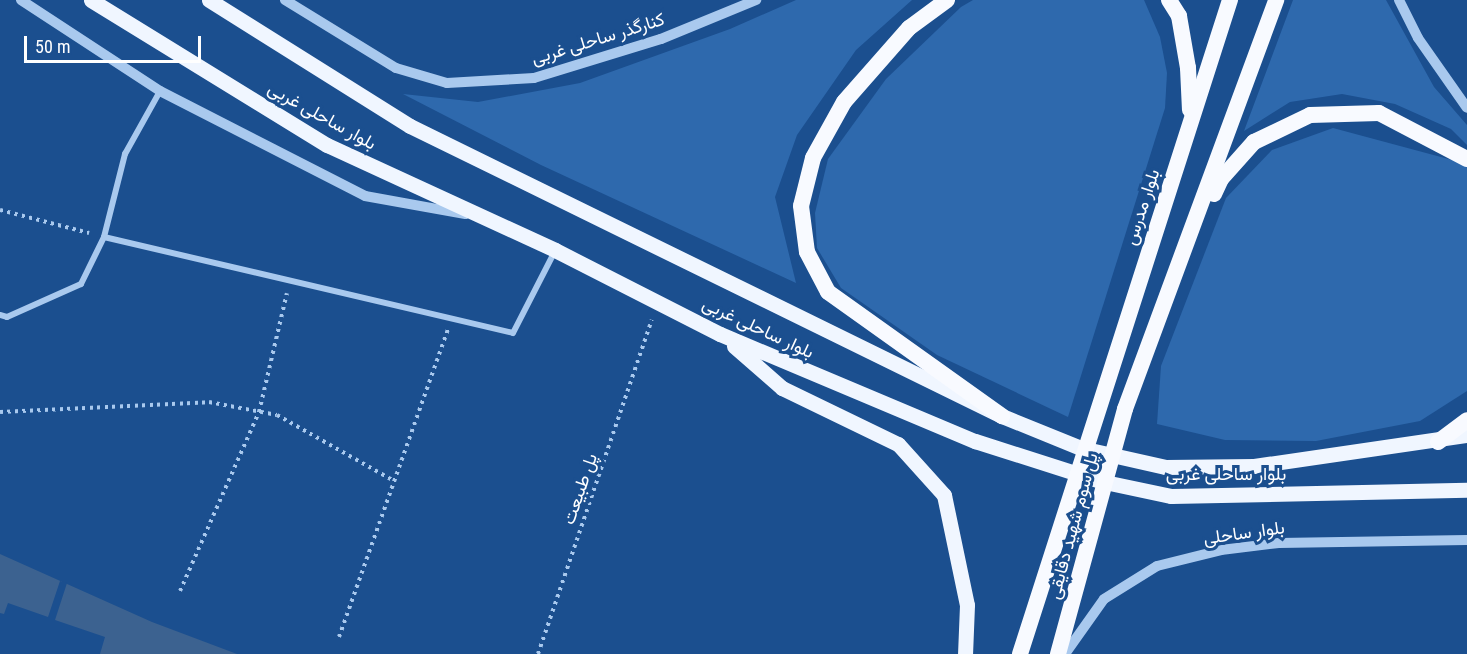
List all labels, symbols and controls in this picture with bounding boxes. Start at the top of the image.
street label: کنارگذر ساحلی غربی [529,8,667,70]
scale bar [27,24,204,62]
text: 50 m [35,36,70,57]
street label: بلوار ساحلی غربی [264,77,380,155]
street label: بلوار مدرس [1120,166,1164,248]
street label: بلوار ساحلی غربی [699,293,817,363]
street label: پل سوم شهید دقایقی [1043,450,1103,602]
street label: پل طبیعت [558,451,602,527]
street label: بلوار ساحلی غربی [1166,463,1286,485]
street label: بلوار ساحلی [1202,517,1286,549]

